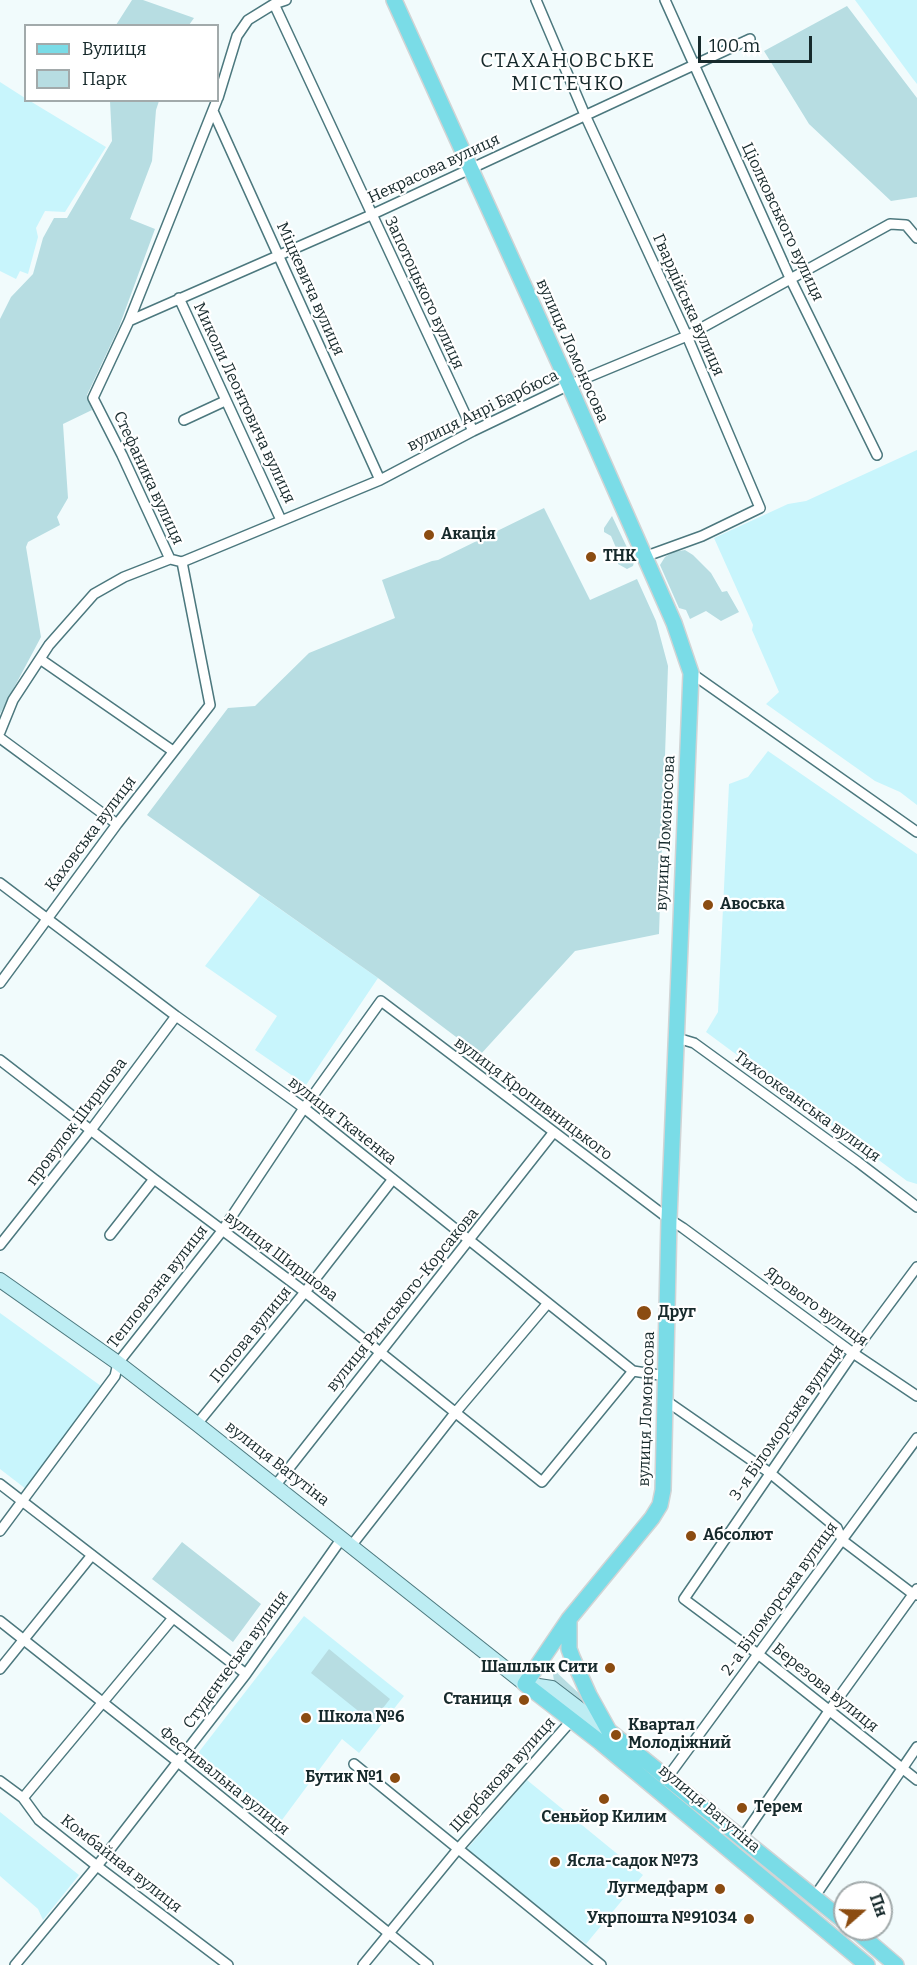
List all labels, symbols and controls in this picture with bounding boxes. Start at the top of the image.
legend [24,24,219,102]
scale bar [701,24,815,62]
text: 100 m [709,35,760,57]
text: Вулиця [82,38,146,60]
district label: СТАХАНОВСЬКЕ МІСТЕЧКО [480,49,656,96]
text: Парк [82,68,127,90]
street label: Некрасова вулиця [365,130,503,208]
street label: Ціолковського вулиця [737,140,827,304]
street label: Запотоцького вулиця [380,214,468,372]
street label: Міцкевича вулиця [272,219,348,359]
street label: Гвардійська вулиця [648,231,728,379]
street label: вулиця Ломоносова [532,276,612,426]
street label: Миколи Леонтовича вулиця [189,299,299,507]
street label: вулиця Анрі Барбюса [404,366,562,456]
street label: Стефаника вулиця [109,408,187,548]
place label: Акація [441,525,496,545]
marker: Акація [422,528,436,542]
place label: ТНК [603,547,637,567]
marker: ТНК [584,550,598,564]
street label: вулиця Ломоносова [652,755,680,911]
street label: Каховська вулиця [42,773,140,895]
place label: Авоська [720,895,785,915]
marker: Авоська [701,898,715,912]
street label: вулиця Кропивницького [450,1033,616,1165]
street label: Тихоокеанська вулиця [730,1047,884,1167]
street label: провулок Ширшова [23,1054,131,1190]
street label: вулиця Ткаченка [284,1073,400,1169]
street label: вулиця Римського-Корсакова [323,1204,483,1396]
street label: вулиця Ширшова [221,1208,341,1306]
street label: Тепловозна вулиця [104,1222,212,1352]
street label: Ярового вулиця [761,1263,871,1351]
street label: Попова вулиця [206,1283,296,1387]
place label: Друг [658,1303,696,1323]
marker: Друг [635,1304,653,1322]
street label: вулиця Ломоносова [635,1331,659,1487]
street label: 3-я Біломорська вулиця [726,1342,848,1504]
street label: вулиця Ватутіна [221,1417,333,1511]
street label: 2-а Біломорська вулиця [718,1519,842,1679]
place label: Абсолют [703,1526,773,1546]
marker: Абсолют [684,1529,698,1543]
street label: Студєнчеська вулиця [179,1587,293,1733]
street label: Березова вулиця [768,1639,882,1737]
place label: Шашлык Сити [481,1658,598,1678]
marker: Шашлык Сити [603,1661,617,1675]
place label: Станиця [443,1690,512,1710]
marker: Станиця [517,1693,531,1707]
place label: Школа №6 [318,1708,405,1728]
marker: Школа №6 [299,1711,313,1725]
street label: Щербакова вулиця [446,1714,560,1836]
place label: Квартал Молодіжний [628,1716,731,1754]
street label: Фестивальна вулиця [155,1722,293,1840]
marker: Квартал Молодіжний [609,1728,623,1742]
street label: вулиця Ватутіна [654,1761,764,1857]
place label: Бутик №1 [305,1768,383,1788]
marker: Бутик №1 [388,1771,402,1785]
marker: Сеньйор Килим [597,1792,611,1806]
place label: Терем [754,1798,802,1818]
marker: Терем [735,1801,749,1815]
place label: Сеньйор Килим [541,1808,667,1828]
street label: Комбайная вулиця [57,1811,185,1917]
place label: Ясла-садок №73 [567,1852,698,1872]
marker: Ясла-садок №73 [548,1855,562,1869]
place label: Лугмедфарм [607,1879,708,1899]
north arrow [833,1881,893,1941]
marker: Лугмедфарм [713,1882,727,1896]
text: Пн [866,1891,891,1919]
place label: Укрпошта №91034 [587,1909,737,1929]
marker: Укрпошта №91034 [742,1912,756,1926]

